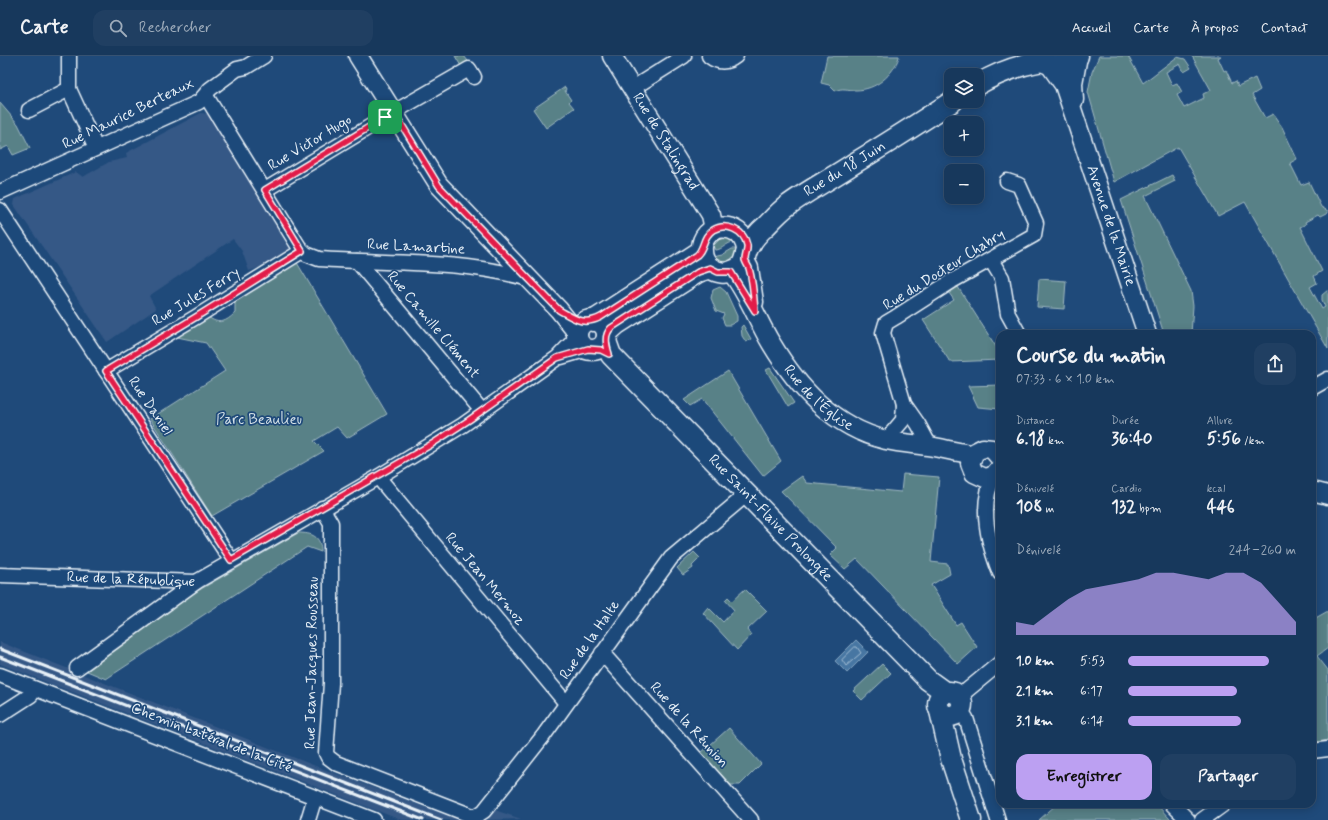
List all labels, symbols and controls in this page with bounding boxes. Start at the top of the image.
search box [93,10,373,46]
text: Carte [20,15,69,40]
icon: search [107,17,129,39]
text: Rechercher [139,18,212,38]
text: Accueil [1072,19,1111,37]
text: Carte [1133,19,1169,37]
text: À propos [1191,19,1239,37]
text: Contact [1261,19,1308,37]
map controls [944,68,984,204]
button: layers [944,68,984,108]
street label: Rue Maurice Berteaux [59,73,197,154]
street label: Rue de Stalingrad [627,89,703,194]
pin [368,100,402,134]
icon: arrive [374,106,396,128]
street label: Rue Victor Hugo [264,110,356,177]
button: + [944,116,984,156]
street label: Rue du 18 Juin [800,136,890,202]
street label: Avenue de la Mairie [1081,163,1140,289]
button: − [944,164,984,204]
street label: Rue du Docteur Chabry [879,224,1009,316]
street label: Rue Lamartine [366,234,466,260]
street label: Rue Jules Ferry [148,263,244,331]
street label: Rue Camille Clément [382,267,484,383]
text: Course du matin [1016,342,1166,370]
button: share [1254,343,1296,385]
street label: Rue de l'Église [779,361,857,436]
text: 07:33 · 6 × 1.0 km [1016,371,1115,388]
street label: Rue Daniel [123,373,177,439]
park label: Parc Beaulieu [216,410,302,430]
text: Distance [1016,414,1055,428]
text: Durée [1111,414,1139,428]
text: Allure [1207,414,1233,428]
text: 6.18 [1016,428,1045,450]
text: 36:40 [1111,428,1153,450]
text: 5:56 [1207,428,1241,450]
text: km [1045,434,1064,448]
text: /km [1241,434,1265,448]
street label: Rue Saint-Flaive Prolongée [704,450,837,586]
text: Dénivelé [1016,482,1054,496]
text: Cardio [1111,482,1142,496]
text: kcal [1207,482,1225,496]
text: 108 [1016,496,1043,518]
text: 132 [1111,496,1136,518]
text: 446 [1207,496,1235,518]
text: m [1043,502,1054,516]
text: bpm [1136,502,1161,516]
street label: Rue Jean Mermoz [440,528,530,630]
text: Dénivelé [1016,542,1061,559]
text: 244–260 m [1229,542,1296,559]
street label: Rue de la République [66,567,196,592]
street label: Rue Jean-Jacques Rousseau [300,577,324,749]
street label: Rue de la Halte [555,596,625,684]
text: 1.0 km [1016,653,1054,670]
text: 5:53 [1080,653,1105,670]
street label: Rue de la Réunion [645,678,733,772]
text: 2.1 km [1016,683,1053,700]
text: 6:17 [1080,683,1102,700]
street label: Chemin Latéral de la Cité [128,698,294,778]
text: 3.1 km [1016,713,1053,730]
text: 6:14 [1080,713,1104,730]
button: Enregistrer [1016,754,1152,800]
button: Partager [1160,754,1296,800]

